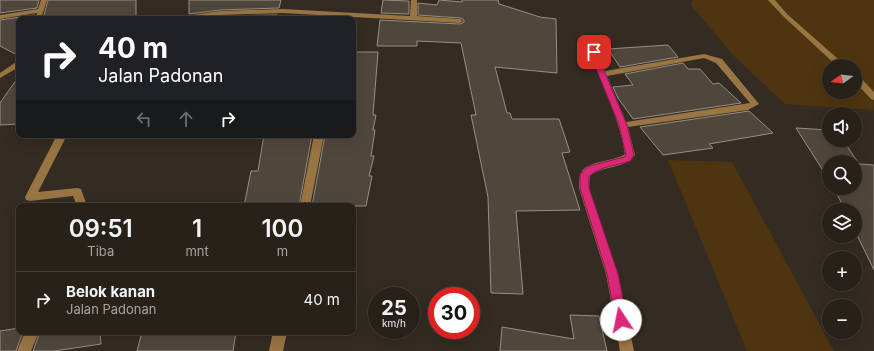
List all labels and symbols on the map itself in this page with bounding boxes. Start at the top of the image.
pin [577,35,611,69]
north arrow [822,59,862,99]
speed limit sign: 30 [428,287,480,339]
position arrow [600,299,642,341]

